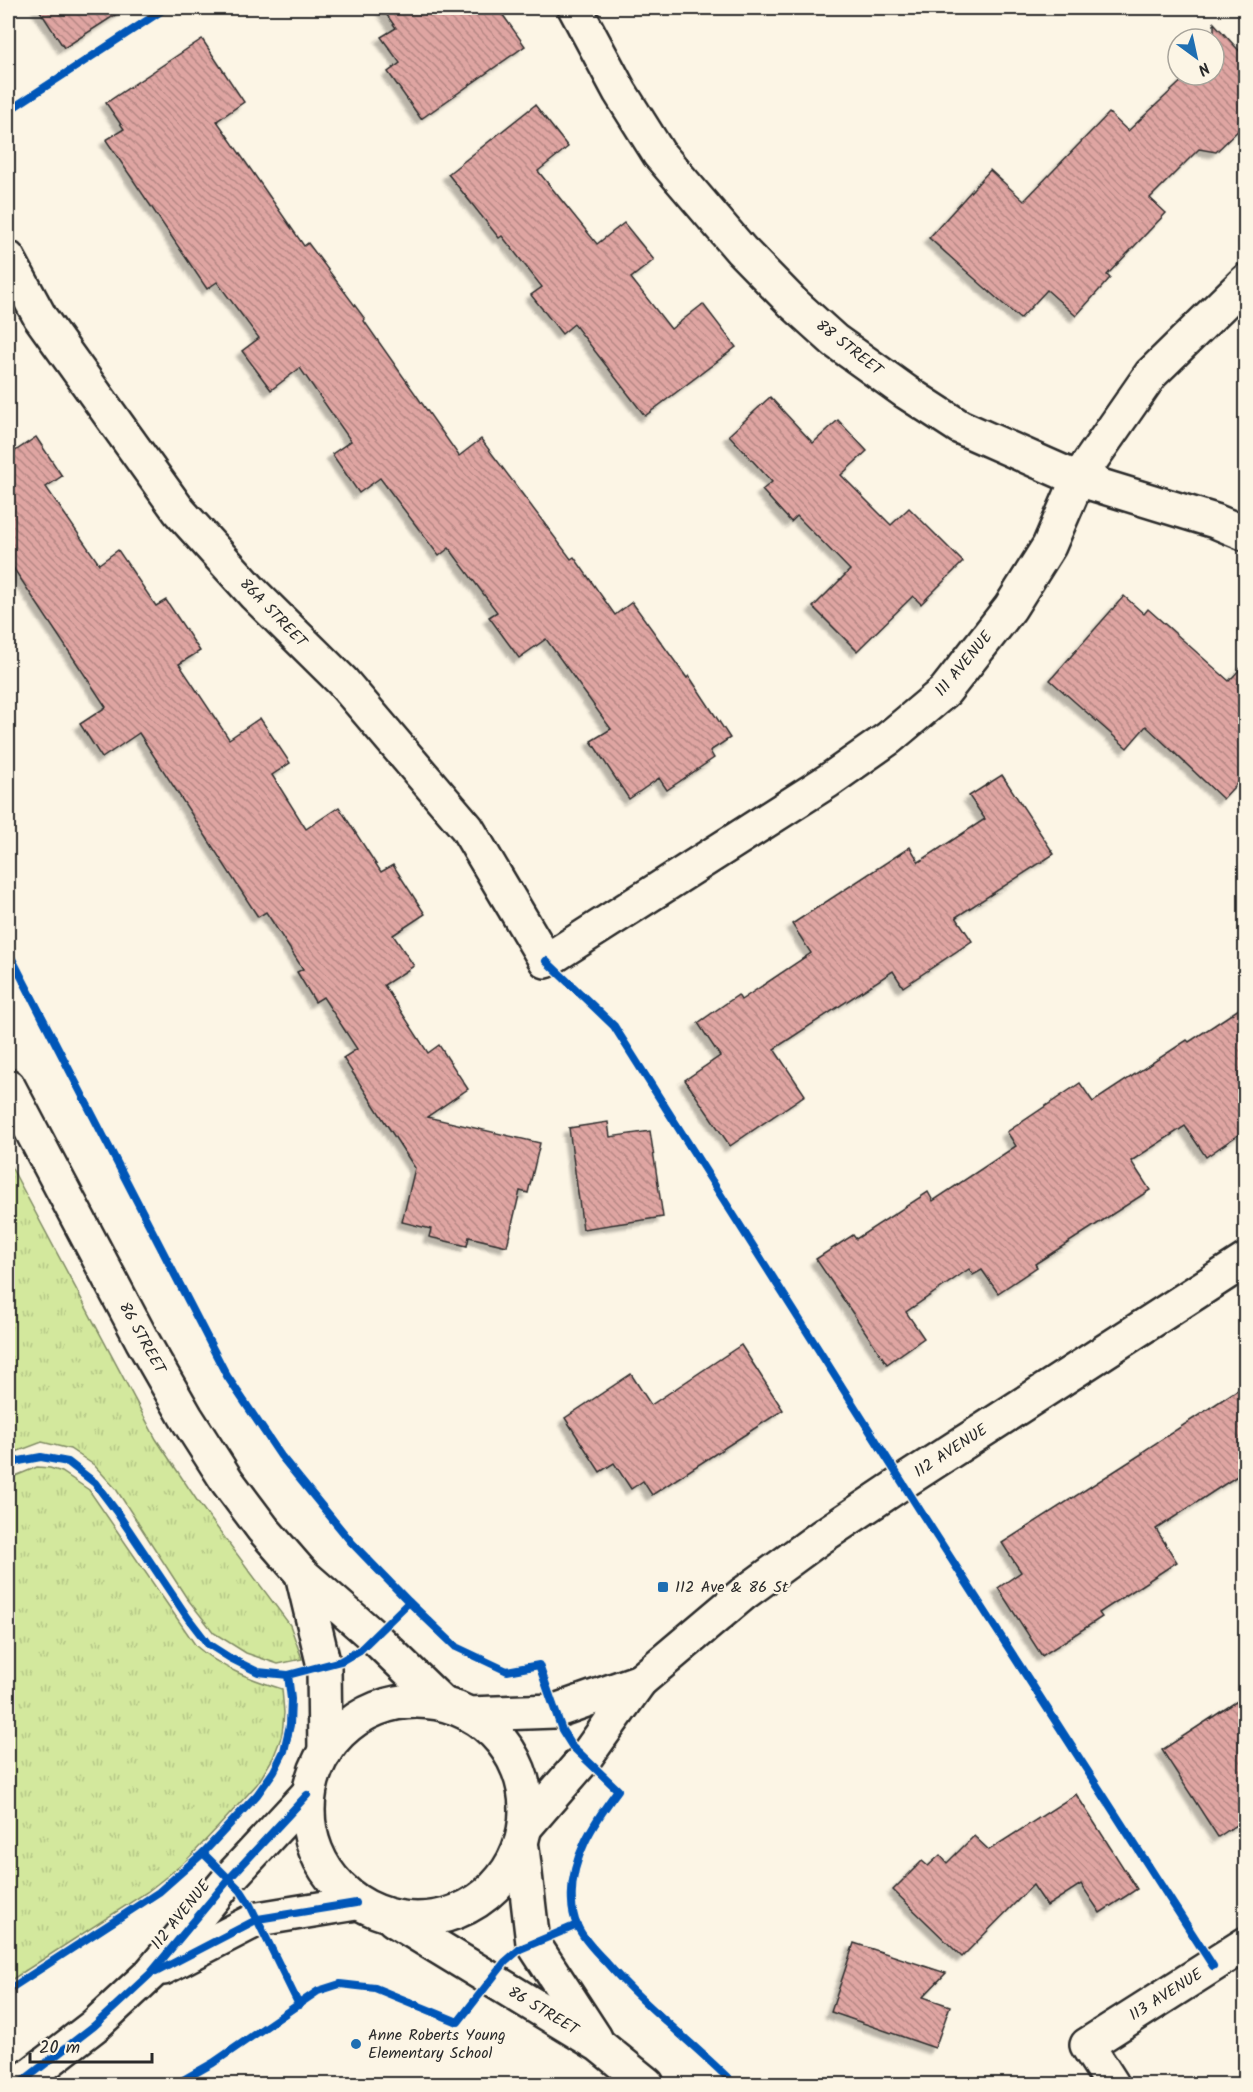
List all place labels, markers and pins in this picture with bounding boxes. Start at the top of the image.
place label: 112 Ave & 86 St [675,1575,789,1600]
marker: 112 Ave & 86 St [656,1580,670,1594]
place label: Anne Roberts Young Elementary School [368,2023,506,2066]
marker: Anne Roberts Young Elementary School [349,2037,363,2051]

